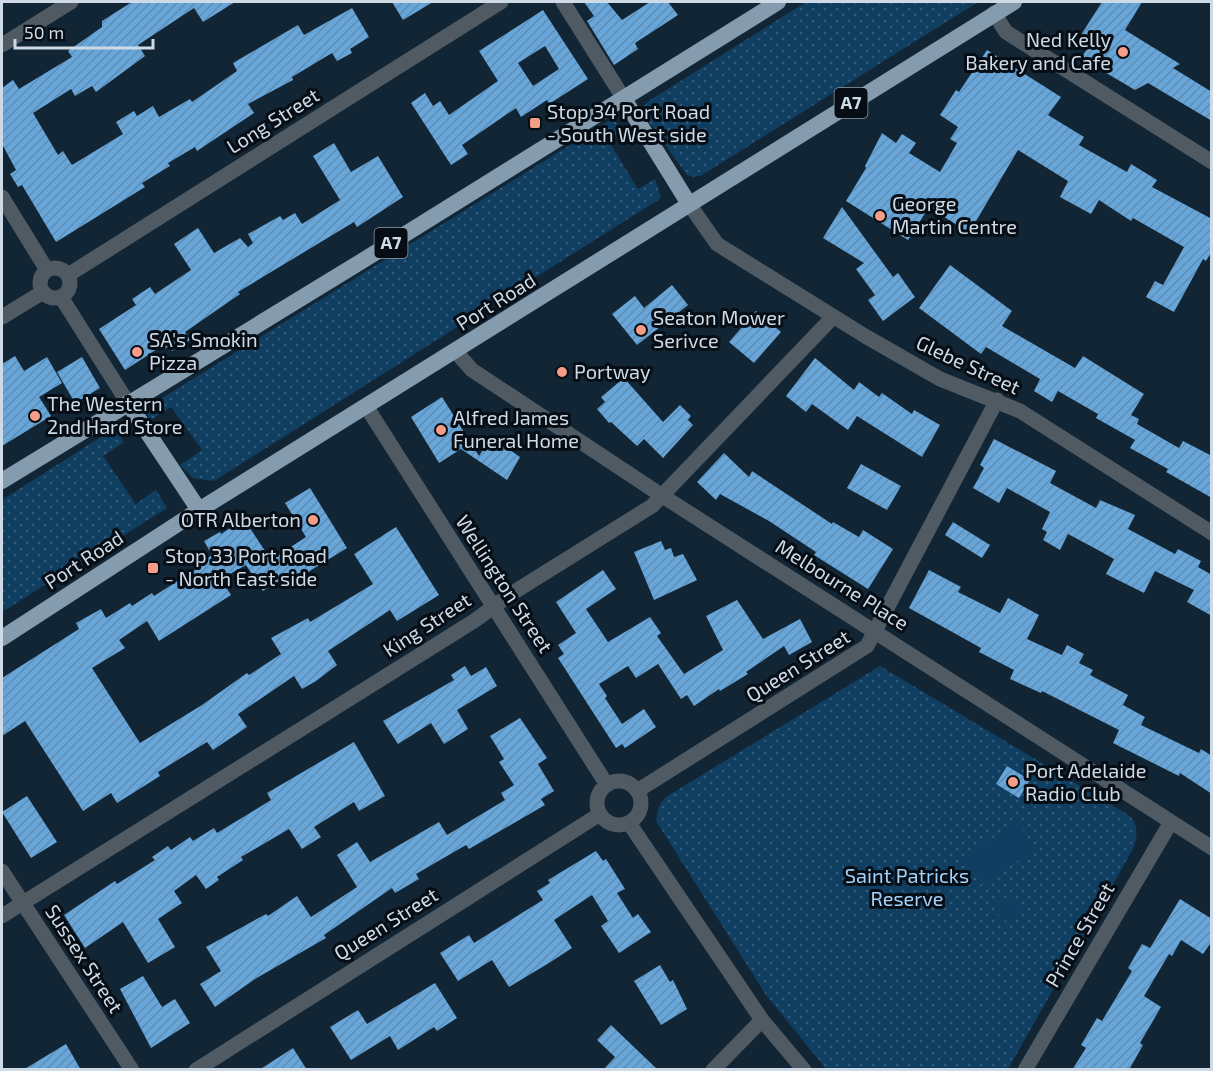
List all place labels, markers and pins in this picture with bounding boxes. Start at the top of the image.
place label: Ned Kelly Bakery and Cafe [965,27,1111,74]
marker: Ned Kelly Bakery and Cafe [1116,45,1130,59]
place label: Stop 34 Port Road - South West side [547,99,710,146]
marker: Stop 34 Port Road - South West side [528,116,542,130]
place label: George Martin Centre [892,191,1017,238]
marker: George Martin Centre [873,209,887,223]
place label: Seaton Mower Serivce [653,305,785,352]
marker: Seaton Mower Serivce [634,323,648,337]
place label: SA's Smokin Pizza [149,327,258,374]
marker: SA's Smokin Pizza [130,345,144,359]
place label: Portway [574,359,651,383]
marker: Portway [555,365,569,379]
place label: The Western 2nd Hard Store [47,391,182,438]
place label: Alfred James Funeral Home [453,405,579,452]
marker: The Western 2nd Hard Store [28,409,42,423]
marker: Alfred James Funeral Home [434,423,448,437]
place label: OTR Alberton [181,507,301,531]
marker: OTR Alberton [306,513,320,527]
place label: Stop 33 Port Road - North East side [165,543,327,590]
marker: Stop 33 Port Road - North East side [146,561,160,575]
place label: Port Adelaide Radio Club [1025,758,1146,805]
marker: Port Adelaide Radio Club [1006,775,1020,789]

